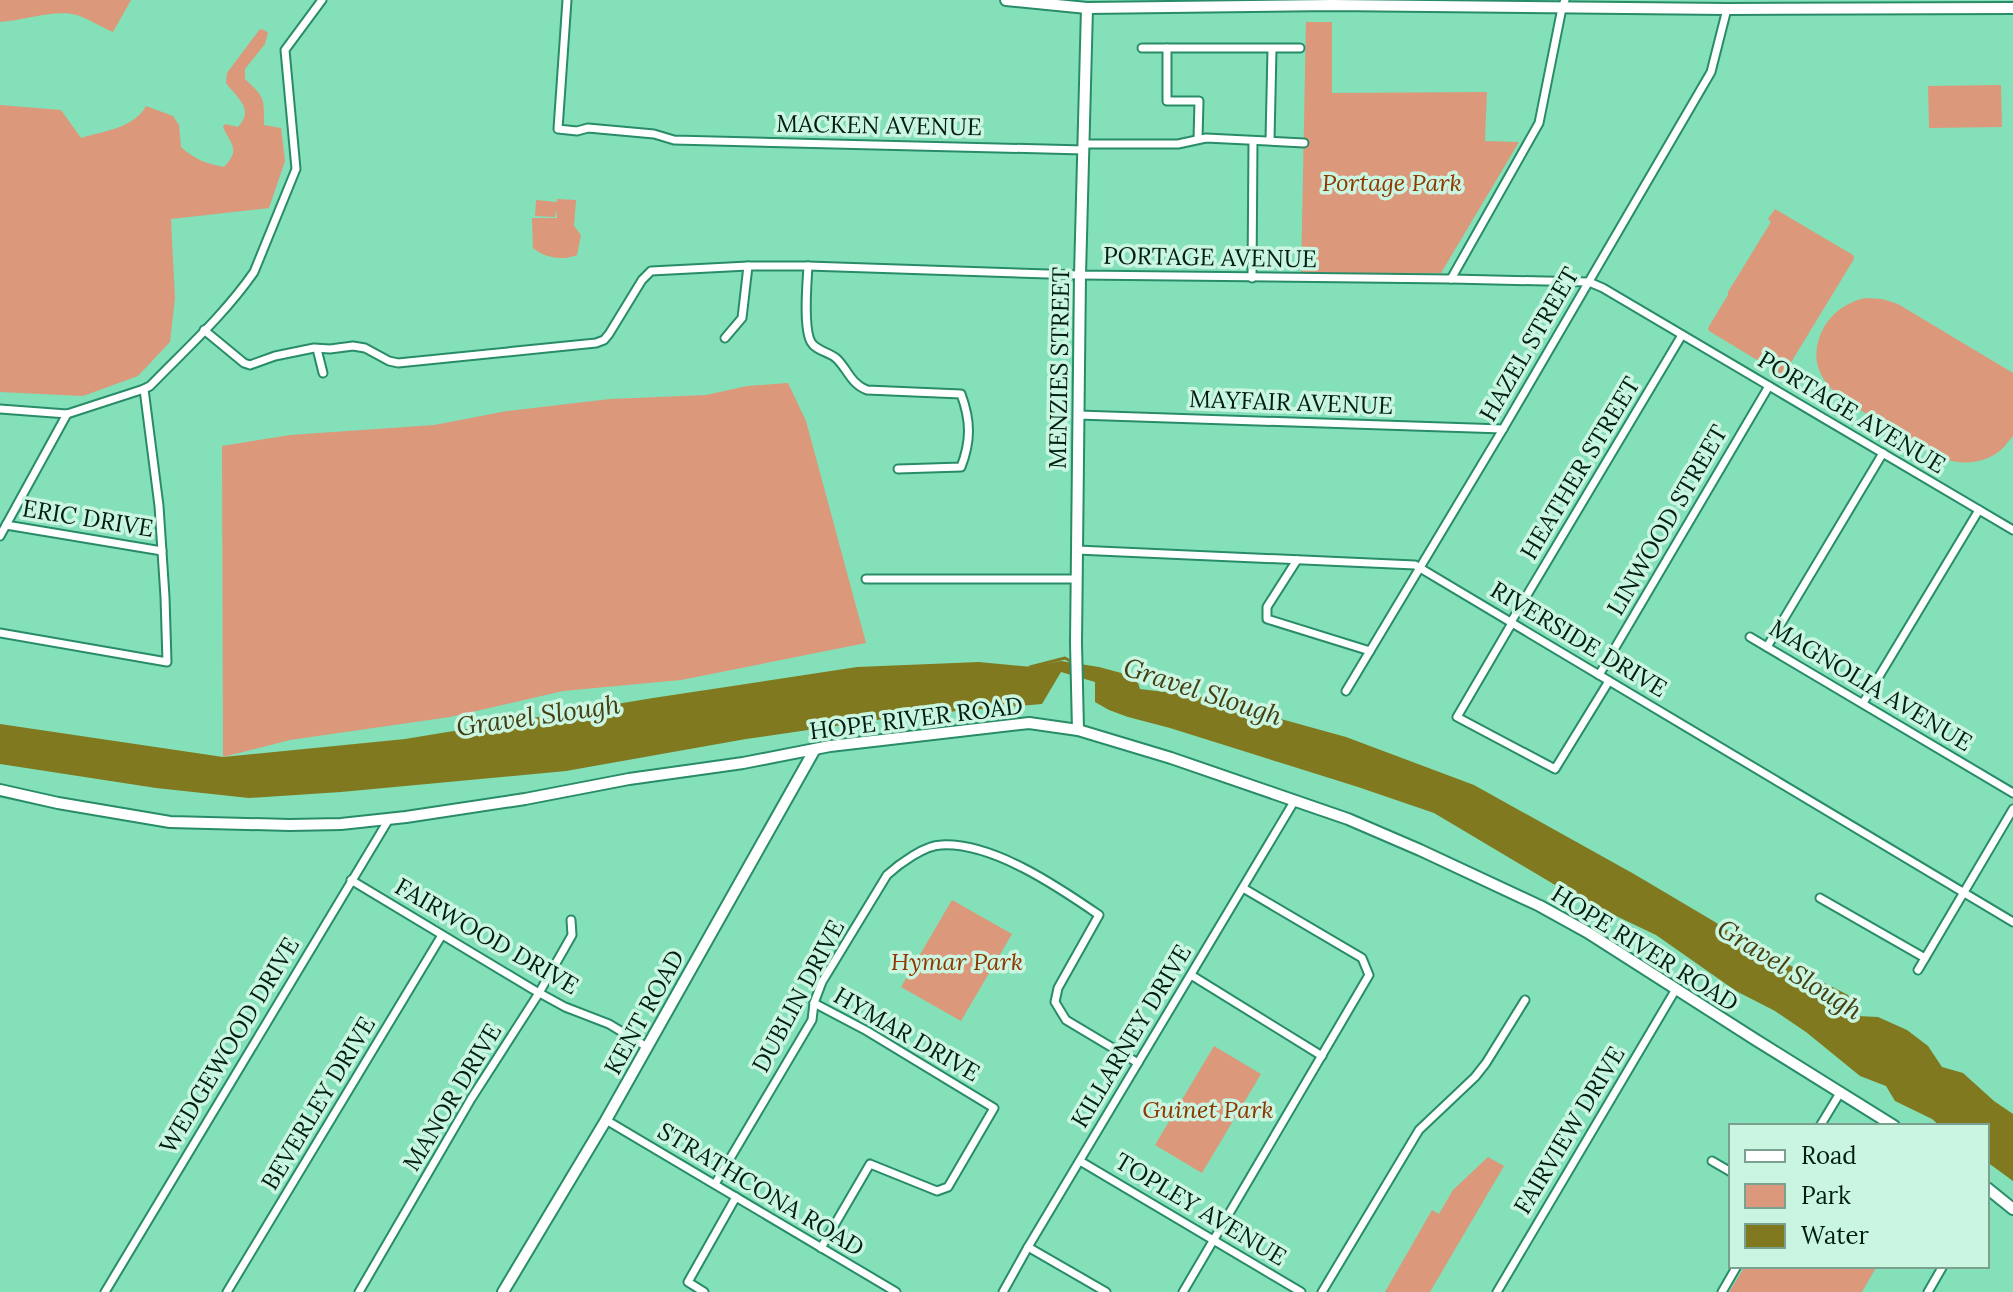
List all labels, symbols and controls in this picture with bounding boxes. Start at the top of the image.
street label: MACKEN AVENUE [776,108,982,142]
park label: Portage Park [1322,167,1462,198]
street label: PORTAGE AVENUE [1103,240,1317,274]
street label: HAZEL STREET [1472,261,1586,427]
street label: MENZIES STREET [1042,267,1076,469]
street label: PORTAGE AVENUE [1752,344,1952,480]
street label: HEATHER STREET [1513,371,1647,565]
street label: MAYFAIR AVENUE [1188,383,1394,421]
street label: LINWOOD STREET [1600,419,1734,621]
street label: ERIC DRIVE [20,492,156,544]
street label: RIVERSIDE DRIVE [1485,574,1673,704]
street label: MAGNOLIA AVENUE [1764,612,1978,758]
water label: Gravel Slough [1119,650,1287,732]
water label: Gravel Slough [454,687,622,743]
street label: HOPE RIVER ROAD [807,690,1025,746]
street label: FAIRWOOD DRIVE [390,871,584,1001]
street label: HOPE RIVER ROAD [1546,878,1744,1018]
water label: Gravel Slough [1711,911,1869,1027]
street label: DUBLIN DRIVE [745,914,851,1078]
street label: WEDGEWOOD DRIVE [152,931,306,1159]
street label: KILLARNEY DRIVE [1064,939,1198,1133]
street label: KENT ROAD [597,944,691,1080]
park label: Hymar Park [891,946,1023,977]
street label: HYMAR DRIVE [828,980,986,1088]
street label: BEVERLEY DRIVE [254,1011,382,1195]
street label: MANOR DRIVE [396,1018,508,1176]
street label: FAIRVIEW DRIVE [1507,1040,1631,1220]
park label: Guinet Park [1142,1094,1274,1125]
street label: STRATHCONA ROAD [652,1115,870,1263]
legend [1729,1124,1989,1268]
text: Road [1801,1140,1857,1171]
street label: TOPLEY AVENUE [1109,1146,1293,1272]
text: Park [1801,1180,1851,1211]
text: Water [1801,1220,1869,1251]

